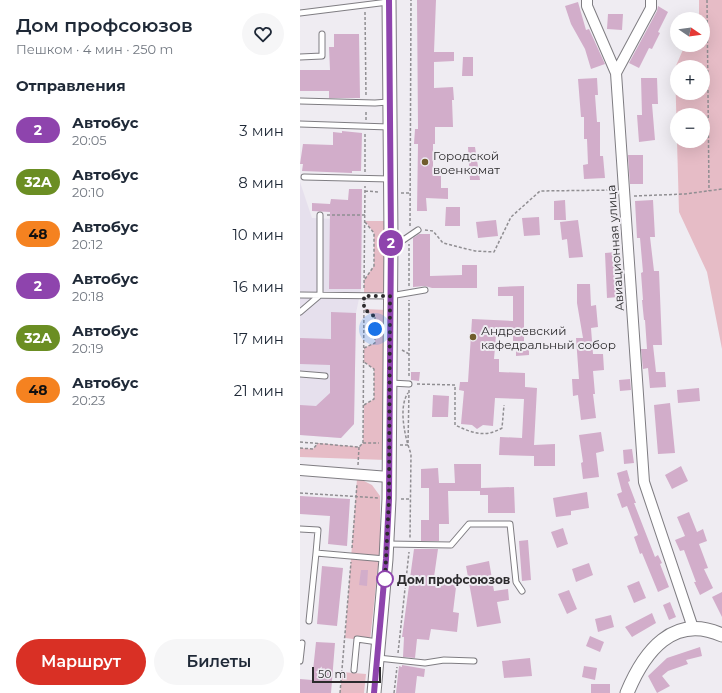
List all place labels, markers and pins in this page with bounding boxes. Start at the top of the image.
place label: Городской военкомат [433,148,500,177]
marker: Городской военкомат [420,157,430,167]
place label: Андреевский кафедральный собор [481,323,616,352]
marker: Андреевский кафедральный собор [468,332,478,342]
marker: Дом профсоюзов [376,570,394,588]
place label: Дом профсоюзов [397,572,510,587]

